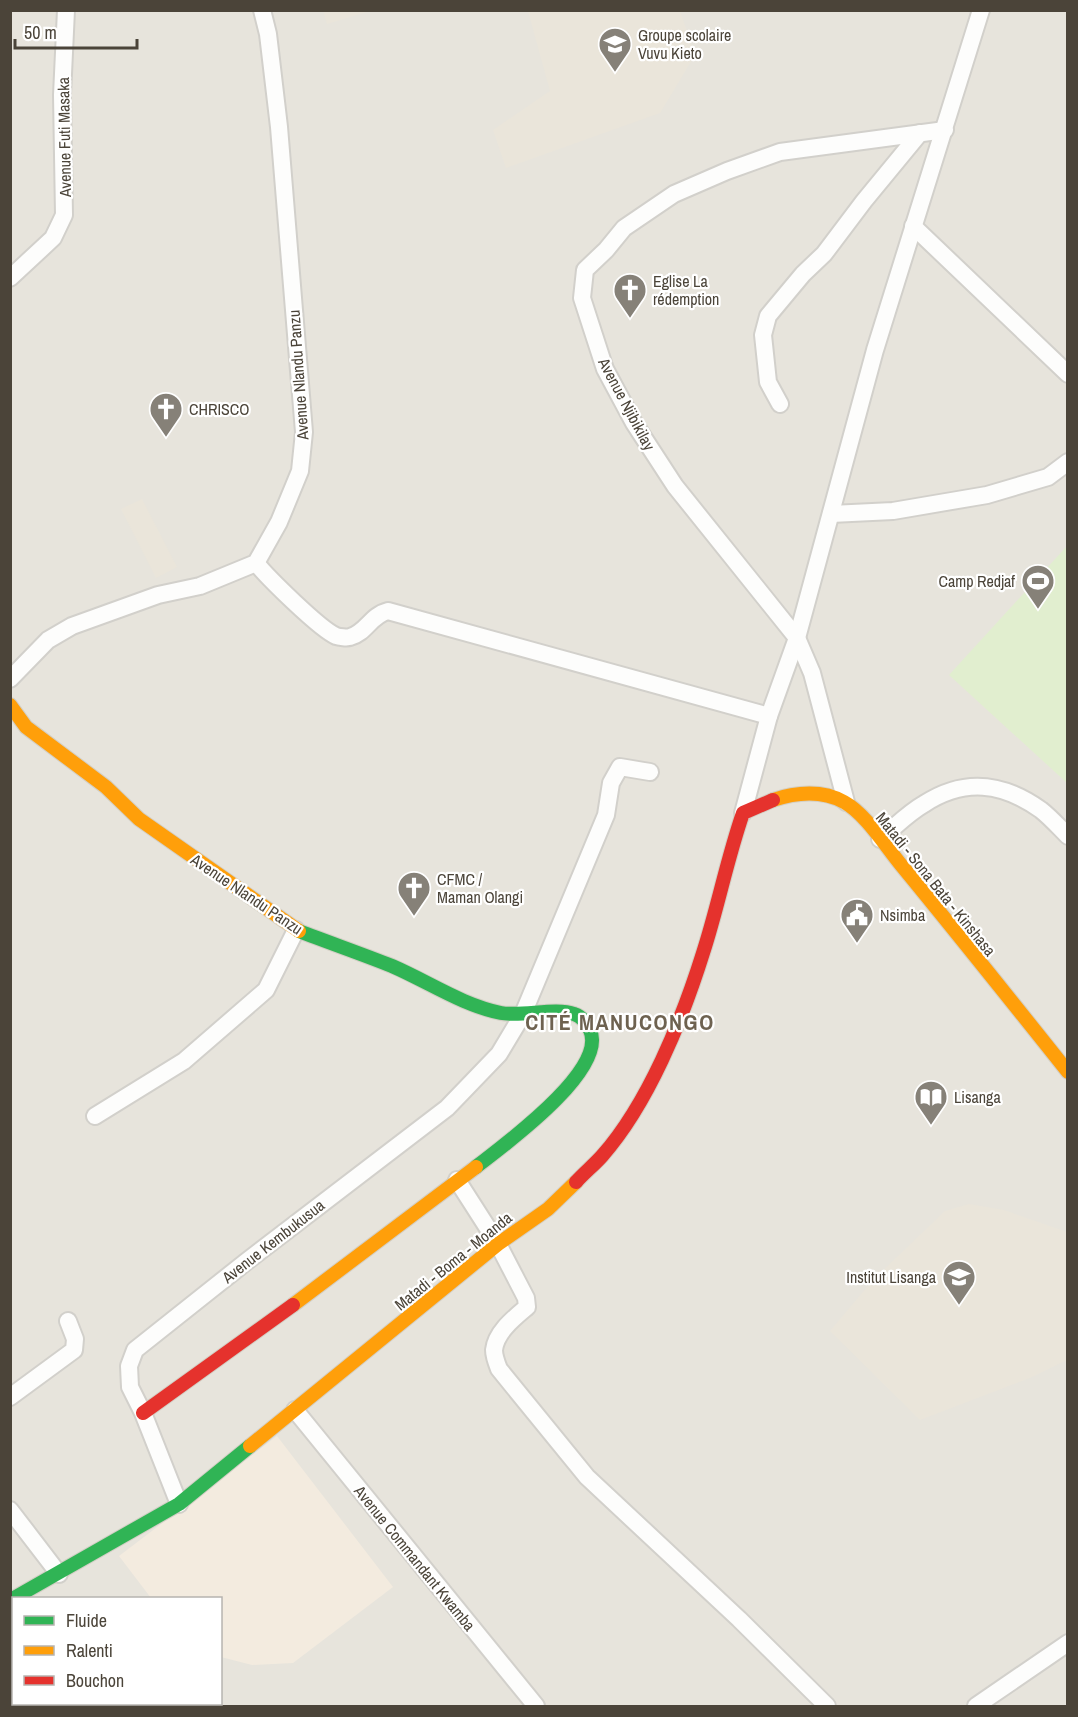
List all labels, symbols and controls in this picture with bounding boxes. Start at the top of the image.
scale bar [15,12,136,50]
text: 50 m [24,20,57,45]
place label: Groupe scolaire Vuvu Kieto [638,24,731,64]
school or university icon: Groupe scolaire Vuvu Kieto [597,26,633,73]
street label: Avenue Futi Masaka [52,76,76,198]
place label: Eglise La rédemption [653,270,719,310]
church icon: Eglise La rédemption [612,272,648,319]
street label: Avenue Nlandu Panzu [282,309,314,442]
street label: Avenue Njibikilay [593,353,661,455]
church icon: CHRISCO [148,391,184,438]
place label: CHRISCO [189,398,250,420]
sports icon: Camp Redjaf [1020,563,1056,610]
place label: Camp Redjaf [938,570,1015,592]
street label: Matadi - Sona Bata - Kinshasa [871,807,1001,961]
street label: Avenue Nlandu Panzu [186,848,307,940]
place label: CFMC / Maman Olangi [437,868,523,908]
church icon: CFMC / Maman Olangi [396,870,432,917]
public building icon: Nsimba [839,897,875,944]
place label: Nsimba [880,904,926,926]
district label: CITÉ MANUCONGO [525,1007,715,1037]
library icon: Lisanga [913,1079,949,1126]
place label: Lisanga [954,1086,1001,1108]
street label: Avenue Kembukusua [216,1194,329,1289]
street label: Matadi - Boma - Moanda [390,1206,517,1315]
school or university icon: Institut Lisanga [941,1259,977,1306]
place label: Institut Lisanga [846,1266,937,1288]
street label: Avenue Commandant Kwamba [349,1480,481,1636]
legend [12,1597,222,1705]
text: Fluide [66,1608,107,1633]
text: Ralenti [66,1638,113,1663]
text: Bouchon [66,1668,124,1693]

